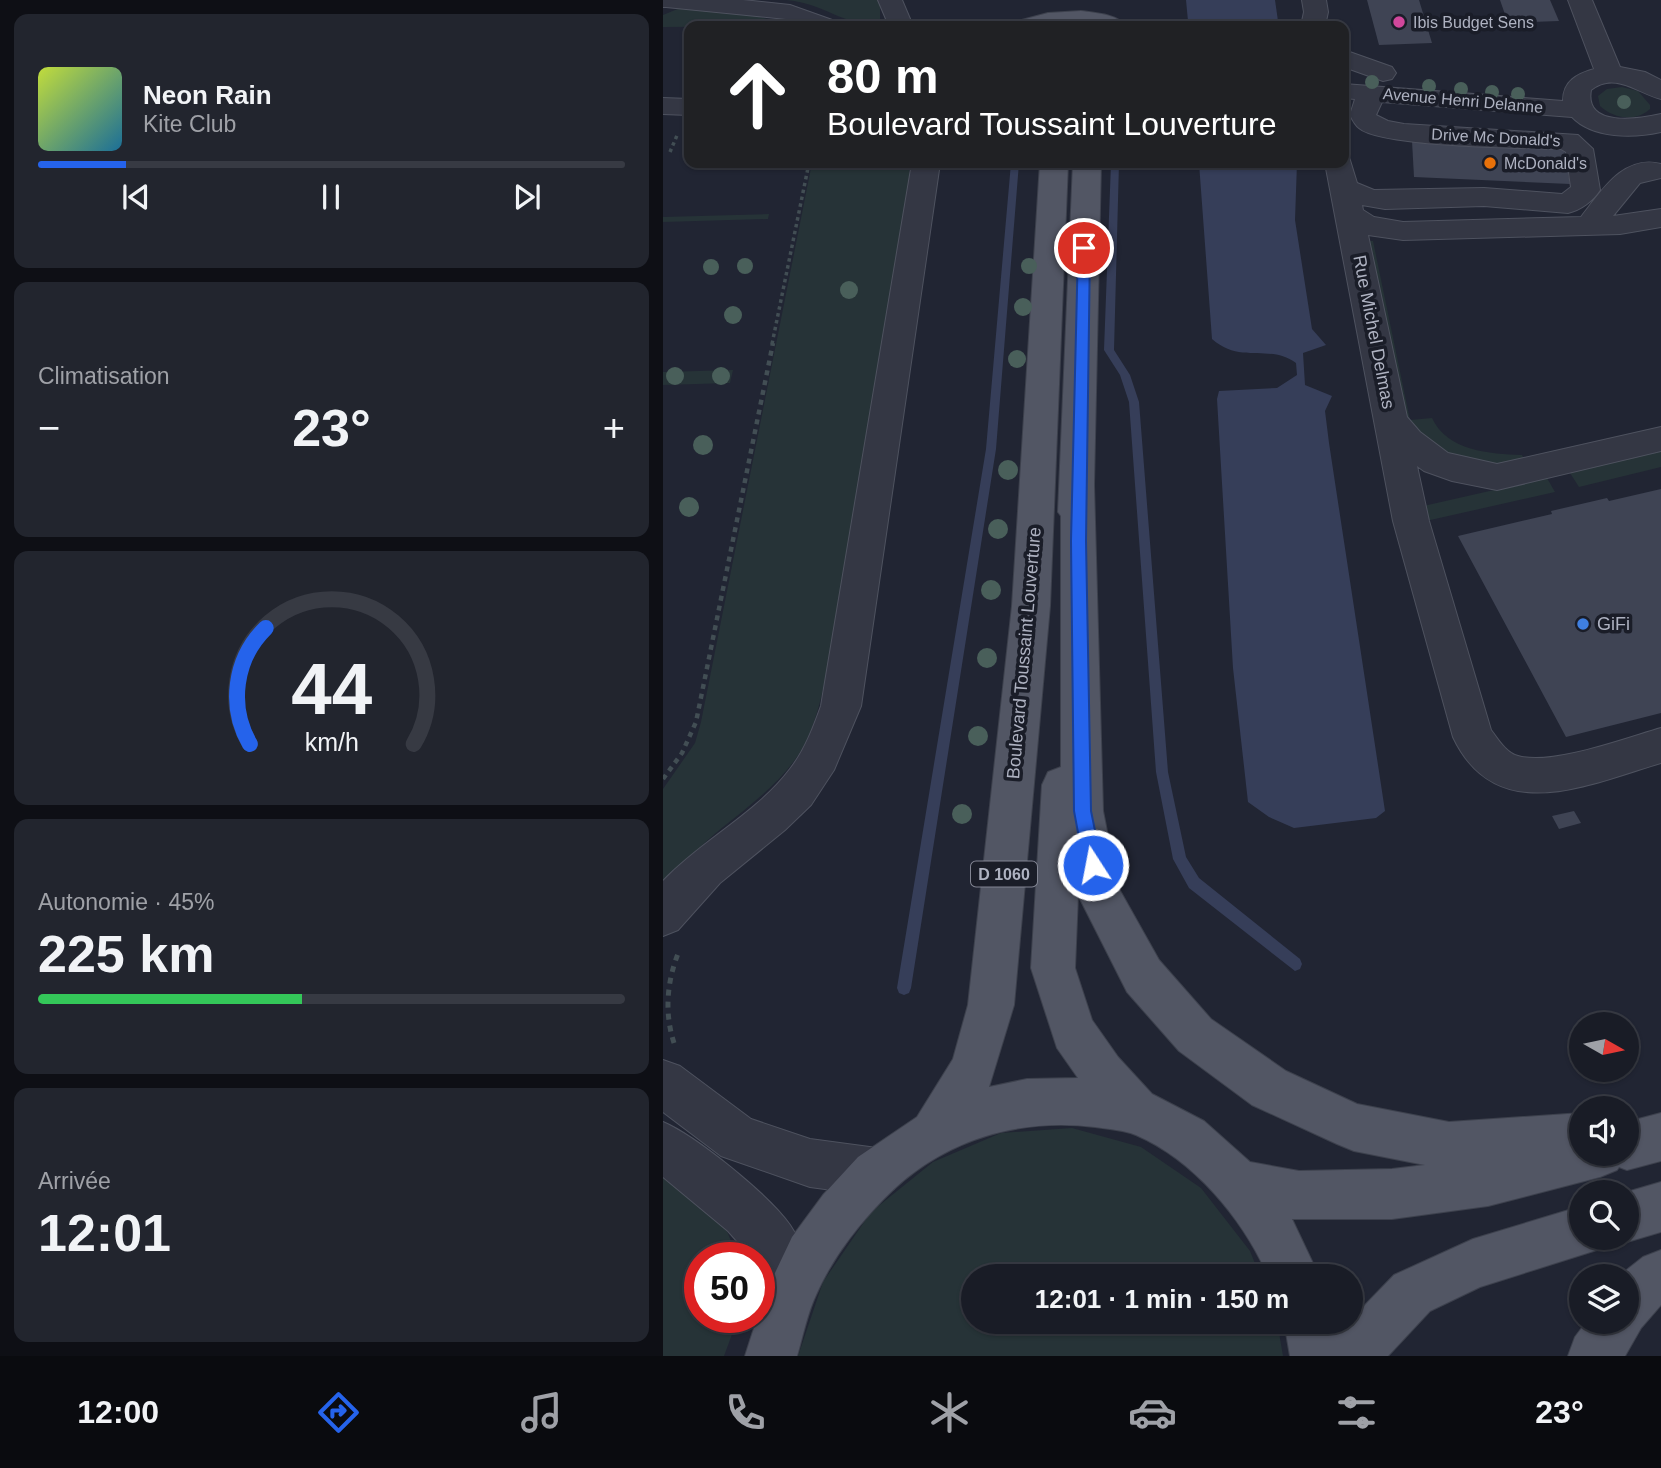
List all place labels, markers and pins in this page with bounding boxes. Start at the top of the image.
marker: Ibis Budget Sens [1391,14,1407,30]
place label: Ibis Budget Sens [1413,14,1534,31]
marker: McDonald's [1482,155,1498,171]
place label: McDonald's [1504,155,1587,172]
pin [1054,218,1114,278]
place label: GiFi [1597,614,1630,634]
marker: GiFi [1575,616,1591,632]

